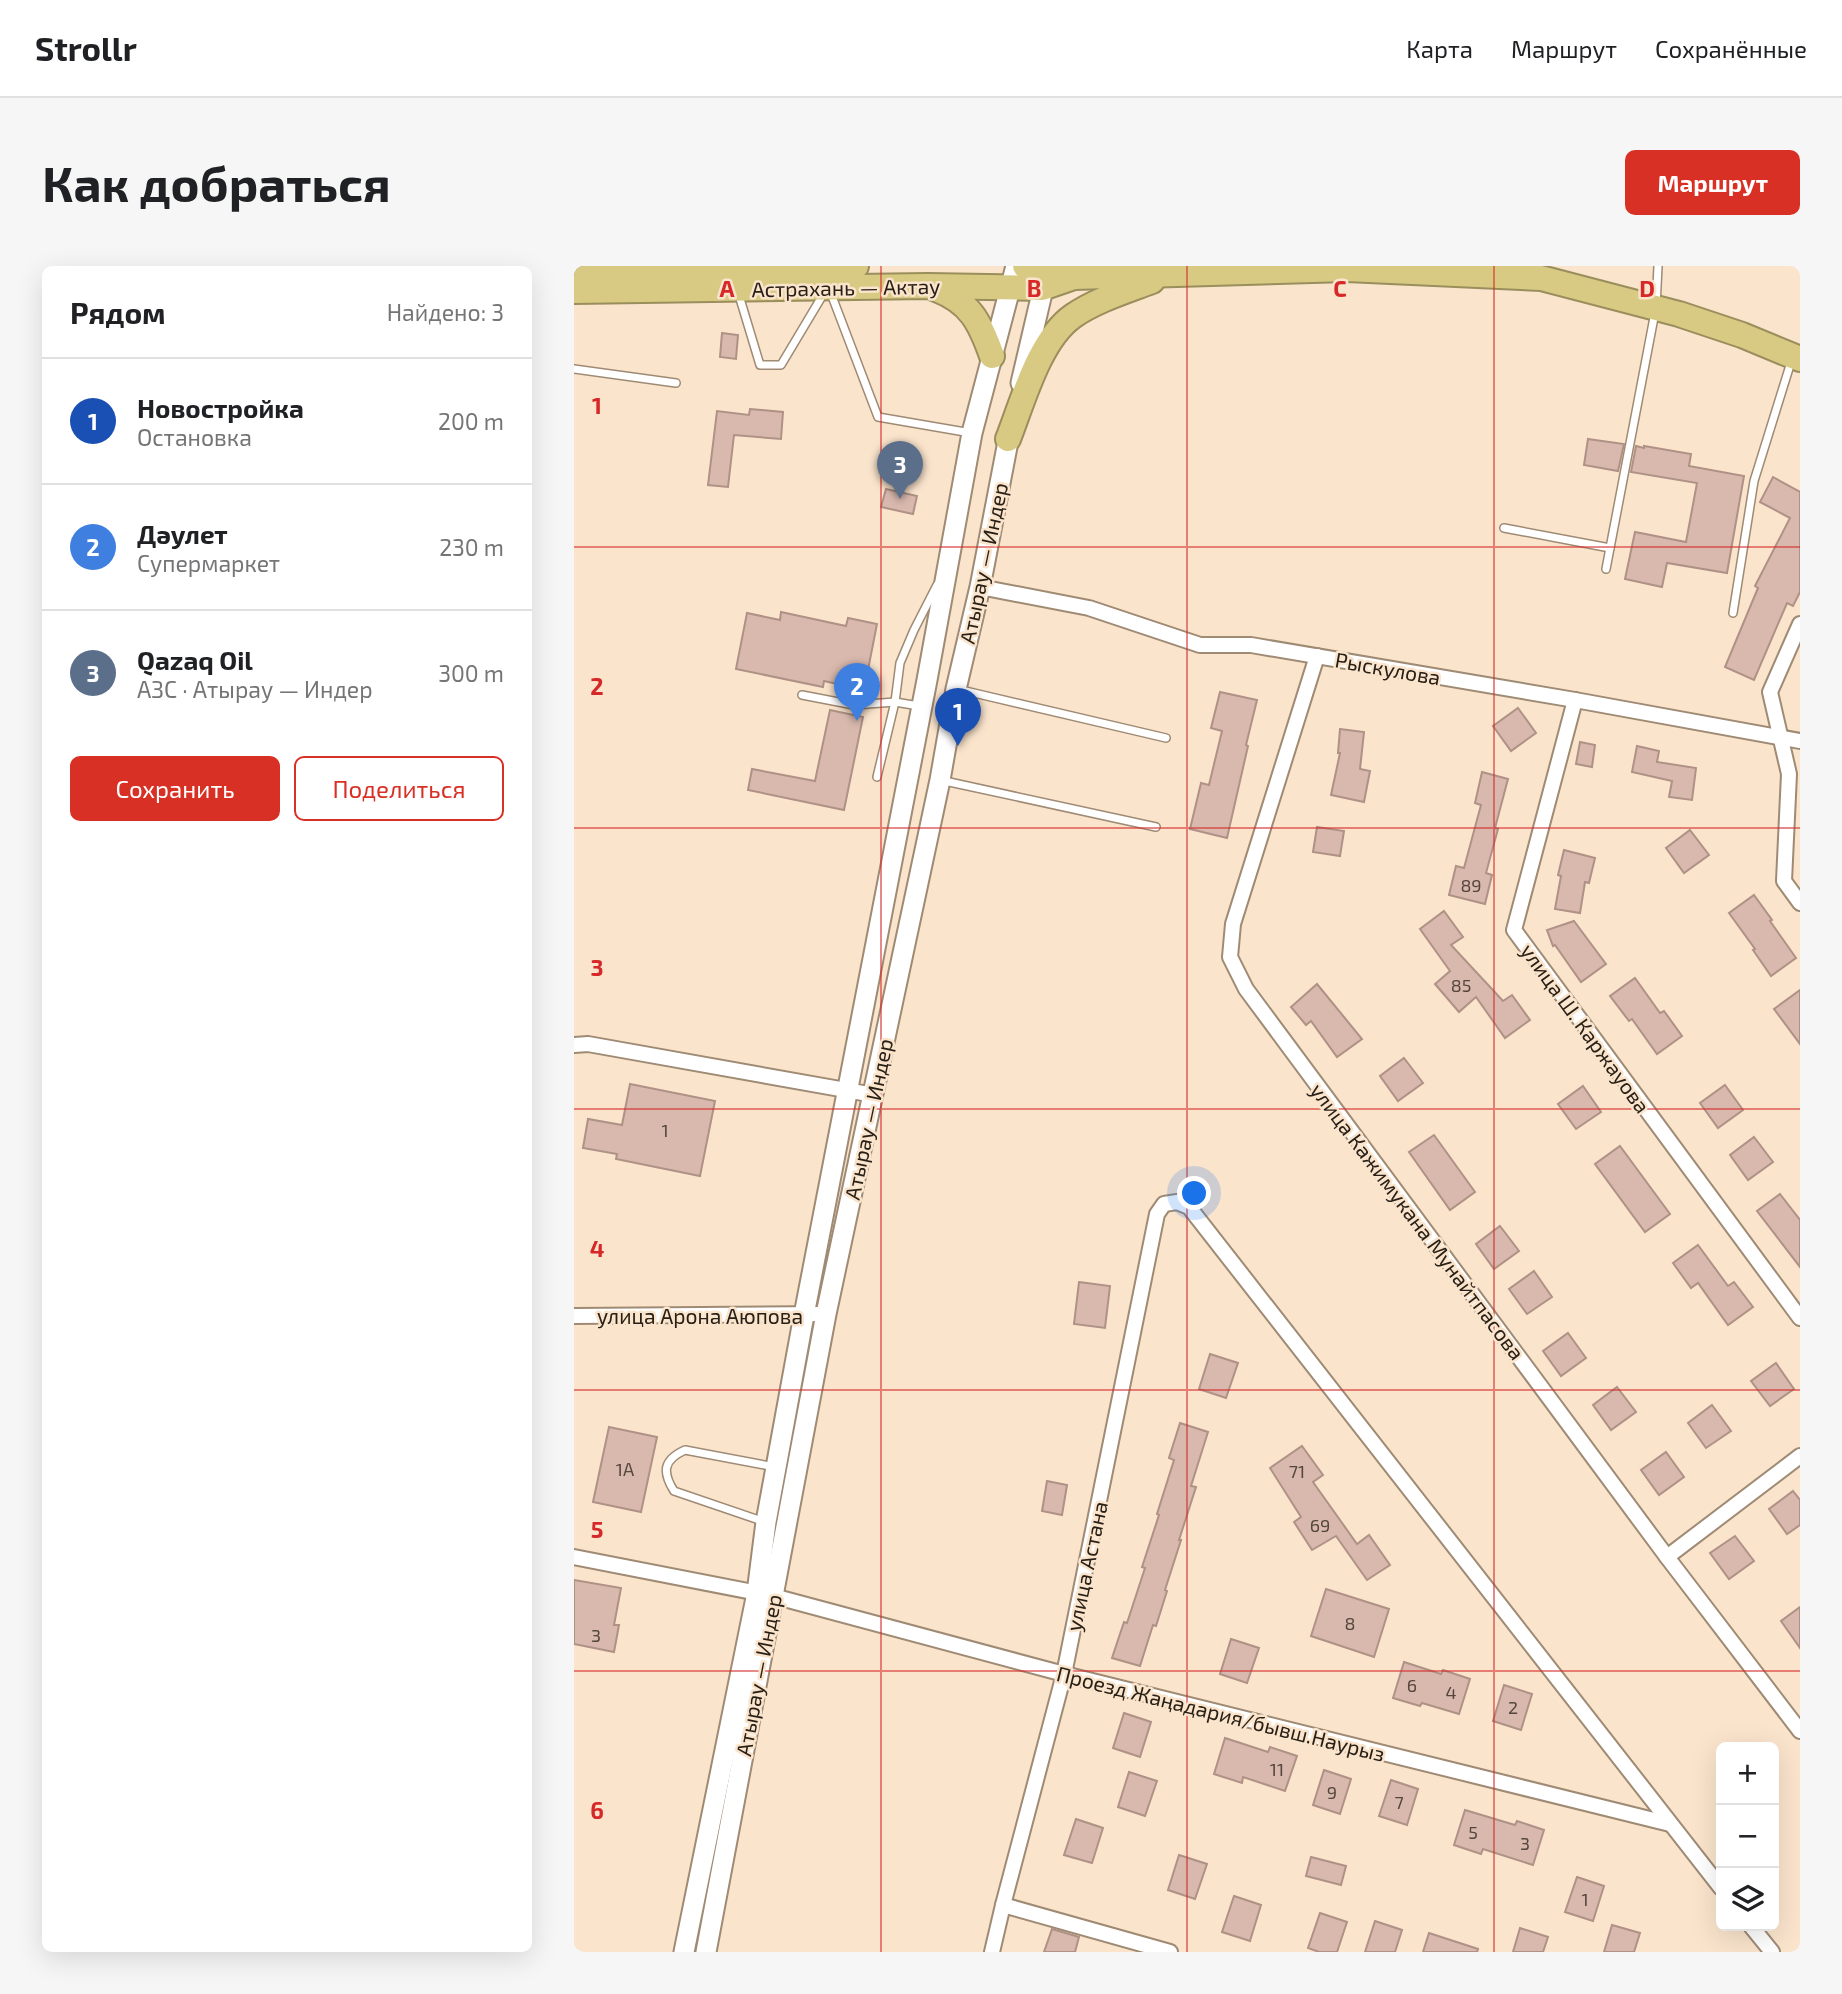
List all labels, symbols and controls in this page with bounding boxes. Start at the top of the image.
text: Strollr [35,28,137,68]
text: Карта [1406,34,1473,63]
text: Маршрут [1511,34,1617,63]
text: Сохранённые [1655,34,1807,63]
button: Маршрут [1625,150,1800,215]
text: Как добраться [42,153,391,212]
street label: Астрахань — Актау [751,273,941,302]
text: A [719,274,735,302]
text: B [1027,274,1041,302]
text: C [1333,274,1347,302]
text: D [1639,274,1655,302]
text: Рядом [70,294,166,330]
text: Найдено: 3 [387,298,504,326]
text: 1 [592,391,602,419]
text: Новостройка [137,392,304,423]
text: 1 [88,407,98,435]
text: 200 m [438,407,504,435]
text: Остановка [137,423,252,451]
pin: 3 [877,441,923,499]
street label: Атырау — Индер [954,480,1013,646]
text: Дәулет [137,518,228,549]
text: 2 [86,533,100,561]
text: 230 m [439,533,504,561]
text: Супермаркет [137,549,280,577]
text: Qazaq Oil [137,644,253,675]
street label: Рыскулова [1333,646,1443,691]
text: 3 [86,659,100,687]
text: 300 m [438,659,504,687]
pin: 2 [834,663,880,721]
text: 2 [590,672,604,700]
text: АЗС · Атырау — Индер [137,675,373,703]
pin: 1 [935,688,981,746]
button: Сохранить [70,756,280,821]
button: Поделиться [294,756,504,821]
house number: 89 [1460,874,1482,896]
street label: улица Ш. Каржауова [1515,938,1656,1118]
text: 3 [590,953,604,981]
house number: 85 [1451,974,1471,996]
street label: Атырау — Индер [839,1036,898,1202]
street label: улица Кажимукана Мунайтпасова [1305,1078,1530,1365]
house number: 1 [661,1119,669,1141]
your location [1177,1176,1211,1210]
text: 4 [590,1234,604,1262]
street label: улица Арона Аюпова [597,1303,803,1329]
house number: 1А [616,1458,635,1480]
house number: 71 [1289,1460,1305,1482]
street label: улица Астана [1060,1499,1113,1634]
house number: 69 [1310,1514,1330,1536]
text: 5 [591,1515,603,1543]
street label: Атырау — Индер [730,1592,787,1758]
house number: 8 [1345,1612,1355,1634]
house number: 3 [591,1624,601,1646]
street label: Проезд Жаңадария/бывш.Наурыз [1054,1660,1388,1767]
house number: 6 [1407,1674,1417,1696]
house number: 4 [1445,1681,1457,1703]
house number: 2 [1508,1696,1518,1718]
map controls [1716,1742,1779,1931]
button: + [1716,1742,1779,1805]
house number: 11 [1270,1758,1284,1780]
house number: 9 [1327,1781,1337,1803]
house number: 7 [1394,1791,1404,1813]
text: 6 [590,1796,604,1824]
button: − [1716,1805,1779,1868]
house number: 5 [1468,1821,1478,1843]
house number: 3 [1520,1832,1530,1854]
button: layers [1716,1868,1779,1931]
house number: 1 [1581,1888,1589,1910]

